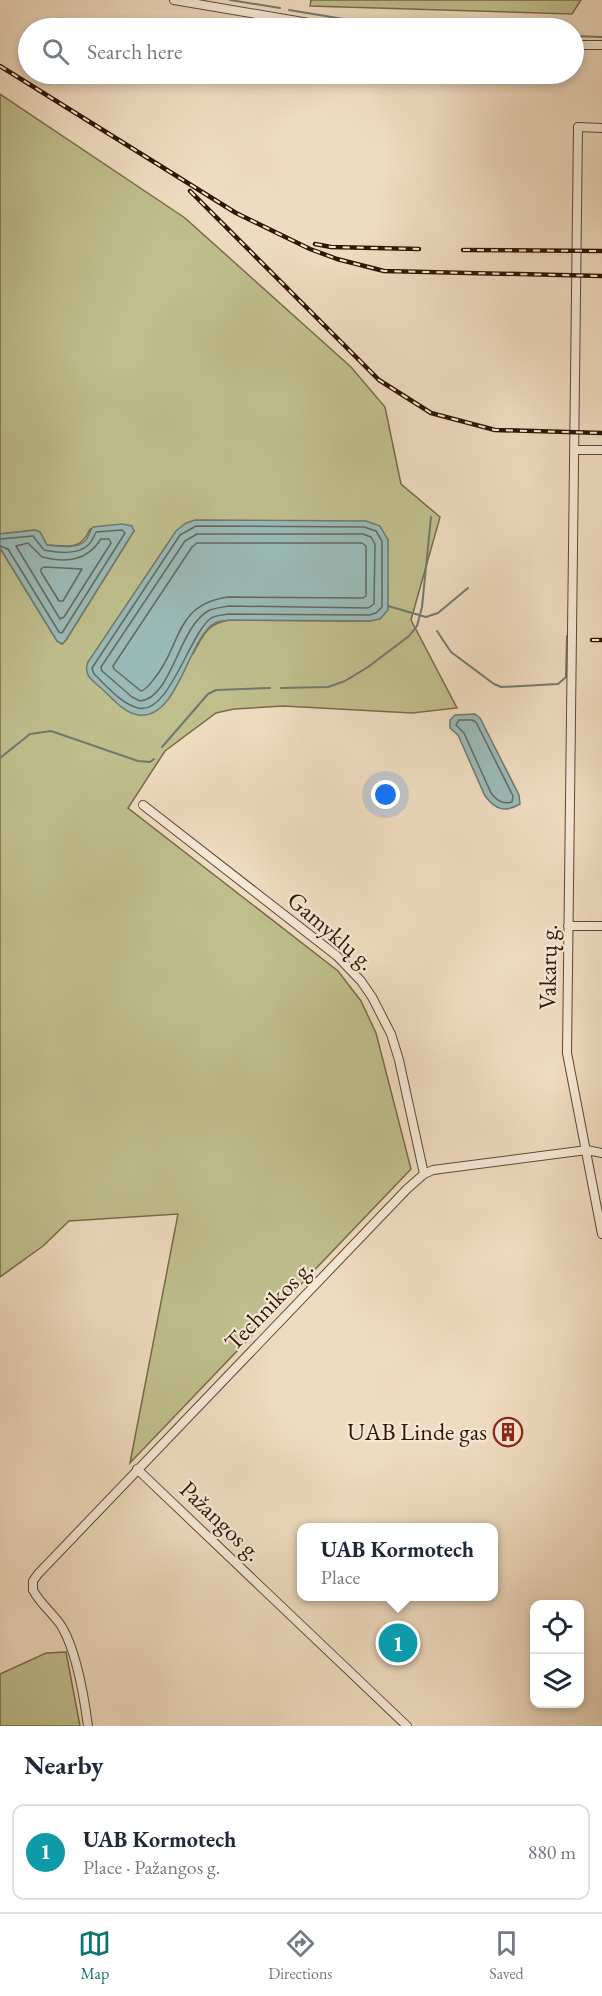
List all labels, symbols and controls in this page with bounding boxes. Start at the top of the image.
search box [18,18,584,84]
icon: search [39,35,72,68]
text: Search here [87,37,182,66]
your location [371,780,400,809]
street label: Gamyklų g. [281,884,381,977]
street label: Vakarų g. [531,924,564,1010]
street label: Technikos g. [218,1253,320,1357]
place label: UAB Linde gas [347,1416,487,1447]
building icon: UAB Linde gas [492,1416,524,1448]
street label: Pažangos g. [173,1474,269,1568]
popup [297,1523,498,1601]
text: UAB Kormotech [321,1535,474,1564]
text: Place [321,1564,360,1590]
map controls [530,1600,584,1708]
button: locate [530,1600,584,1654]
pin: 1 [378,1620,418,1666]
button: layers [530,1654,584,1708]
text: Nearby [24,1748,104,1782]
text: UAB Kormotech [83,1825,236,1854]
text: 1 [40,1839,51,1865]
text: 880 m [528,1839,576,1865]
text: Place · Pažangos g. [83,1854,220,1880]
tab: Map [78,1927,111,1984]
tab: Directions [268,1927,333,1984]
tab: Saved [489,1927,524,1984]

